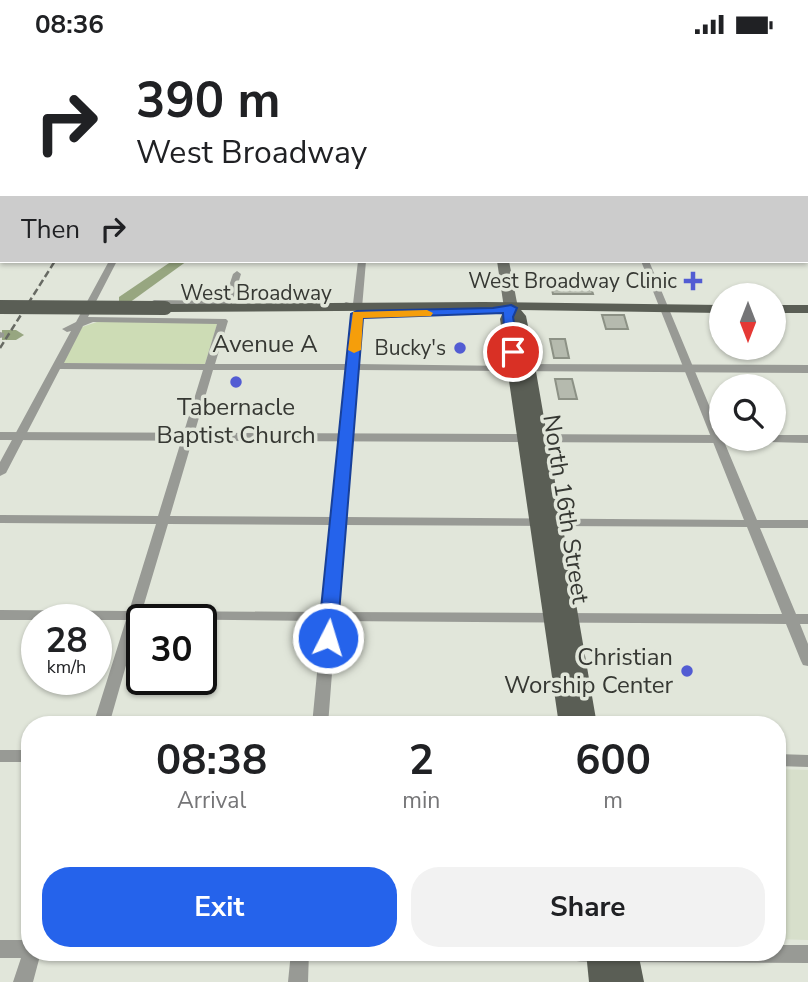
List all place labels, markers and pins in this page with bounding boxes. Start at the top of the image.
place label: West Broadway Clinic [468,267,677,295]
marker: West Broadway Clinic [683,271,703,291]
pin [483,322,543,382]
place label: Bucky's [375,334,446,362]
marker: Bucky's [452,340,468,356]
marker: Tabernacle Baptist Church [228,374,244,390]
place label: Tabernacle Baptist Church [156,391,316,451]
place label: Christian Worship Center [504,641,673,701]
marker: Christian Worship Center [679,663,695,679]

